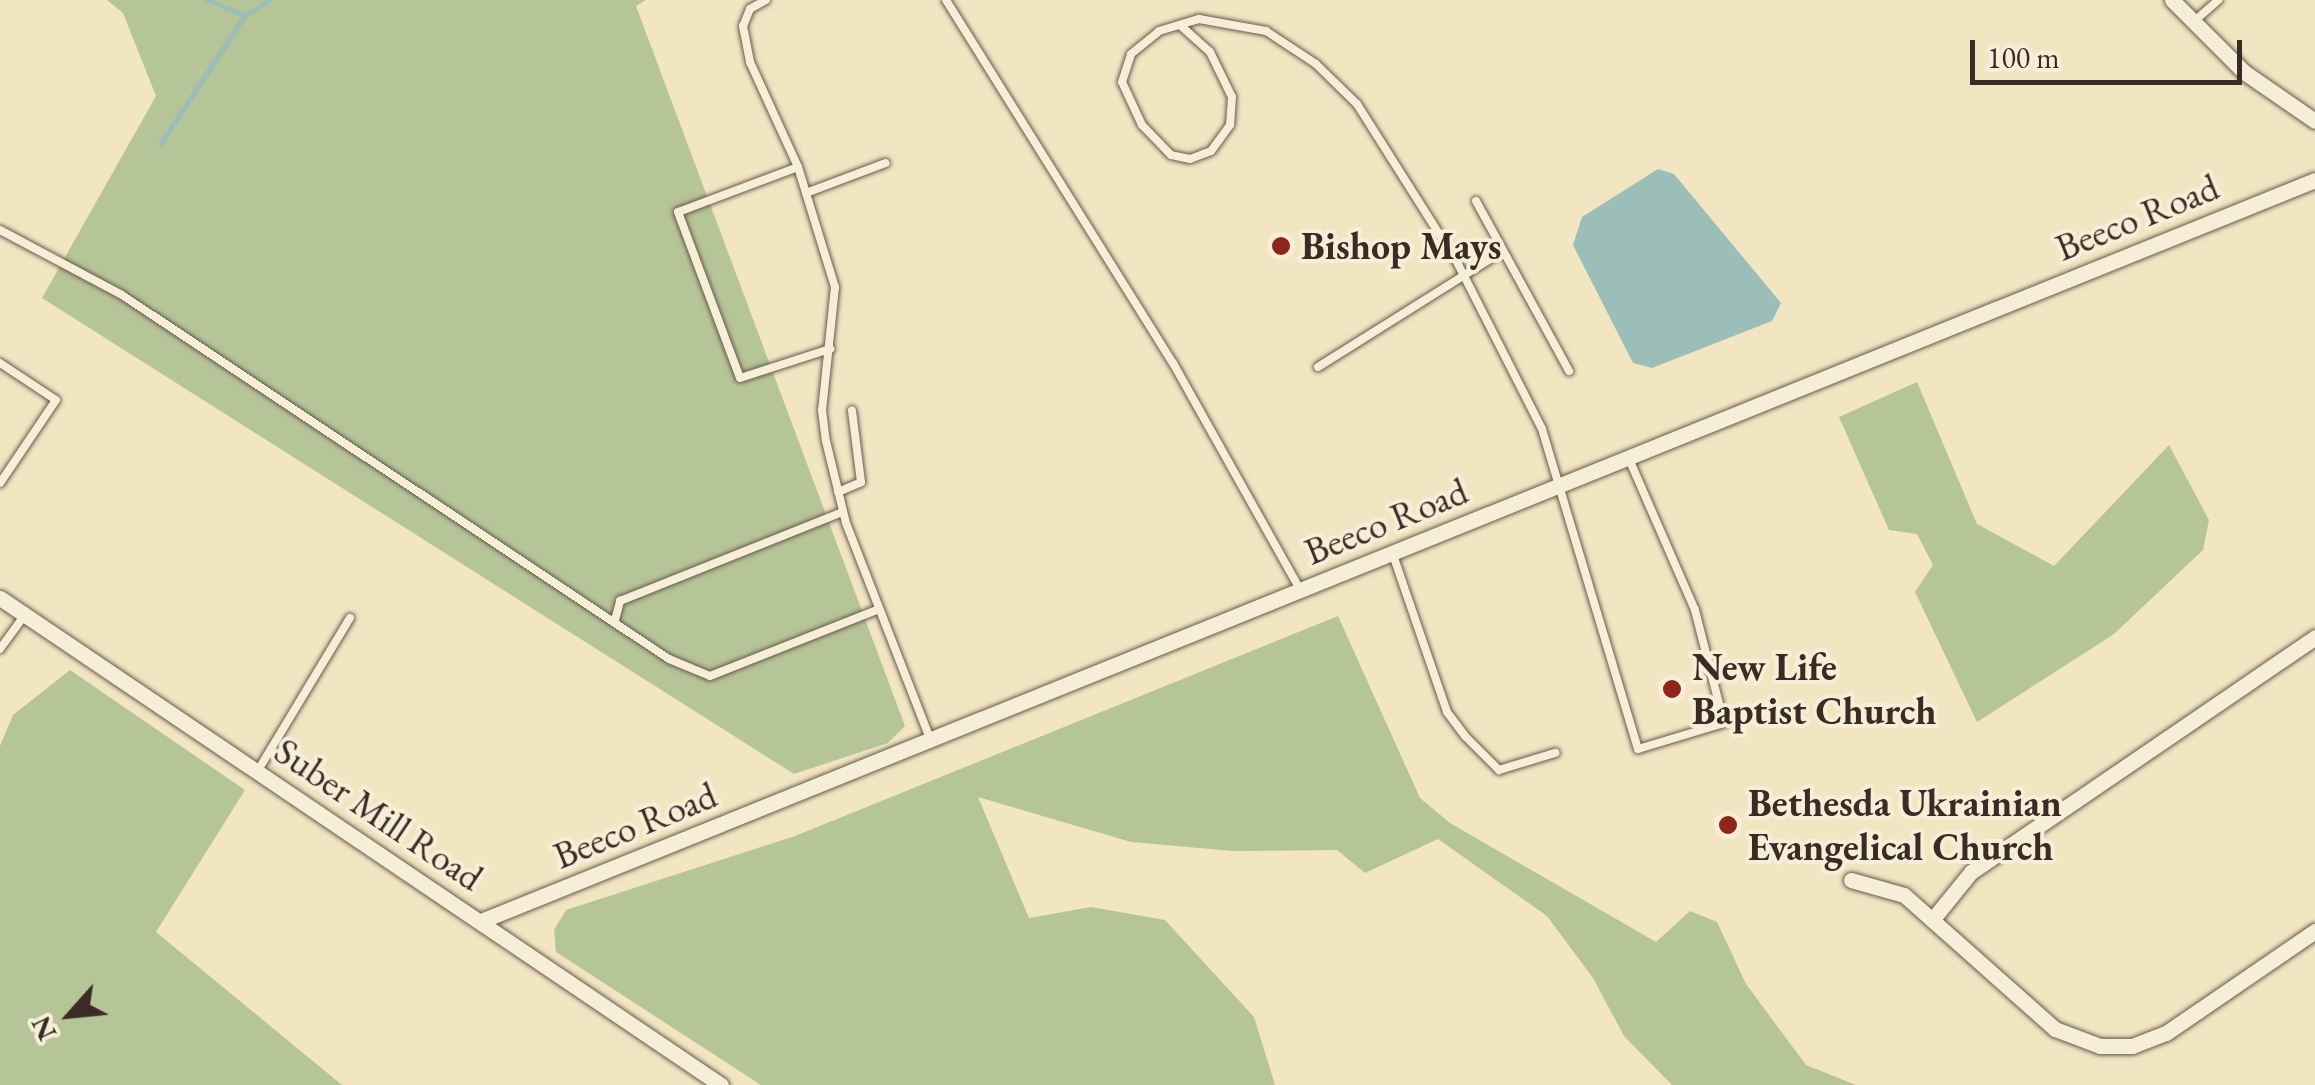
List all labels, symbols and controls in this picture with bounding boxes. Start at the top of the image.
scale bar [1975,20,2248,82]
text: 100 m [1987,38,2060,77]
street label: Beeco Road [2049,164,2225,270]
place label: Bishop Mays [1301,223,1501,269]
marker: Bishop Mays [1270,235,1292,257]
street label: Beeco Road [1298,468,1474,574]
place label: New Life Baptist Church [1692,644,1936,734]
marker: New Life Baptist Church [1661,678,1683,700]
street label: Suber Mill Road [266,728,492,900]
street label: Beeco Road [547,772,723,878]
place label: Bethesda Ukrainian Evangelical Church [1748,780,2062,869]
marker: Bethesda Ukrainian Evangelical Church [1717,814,1739,836]
north arrow [20,965,120,1065]
text: N [22,1010,64,1047]

